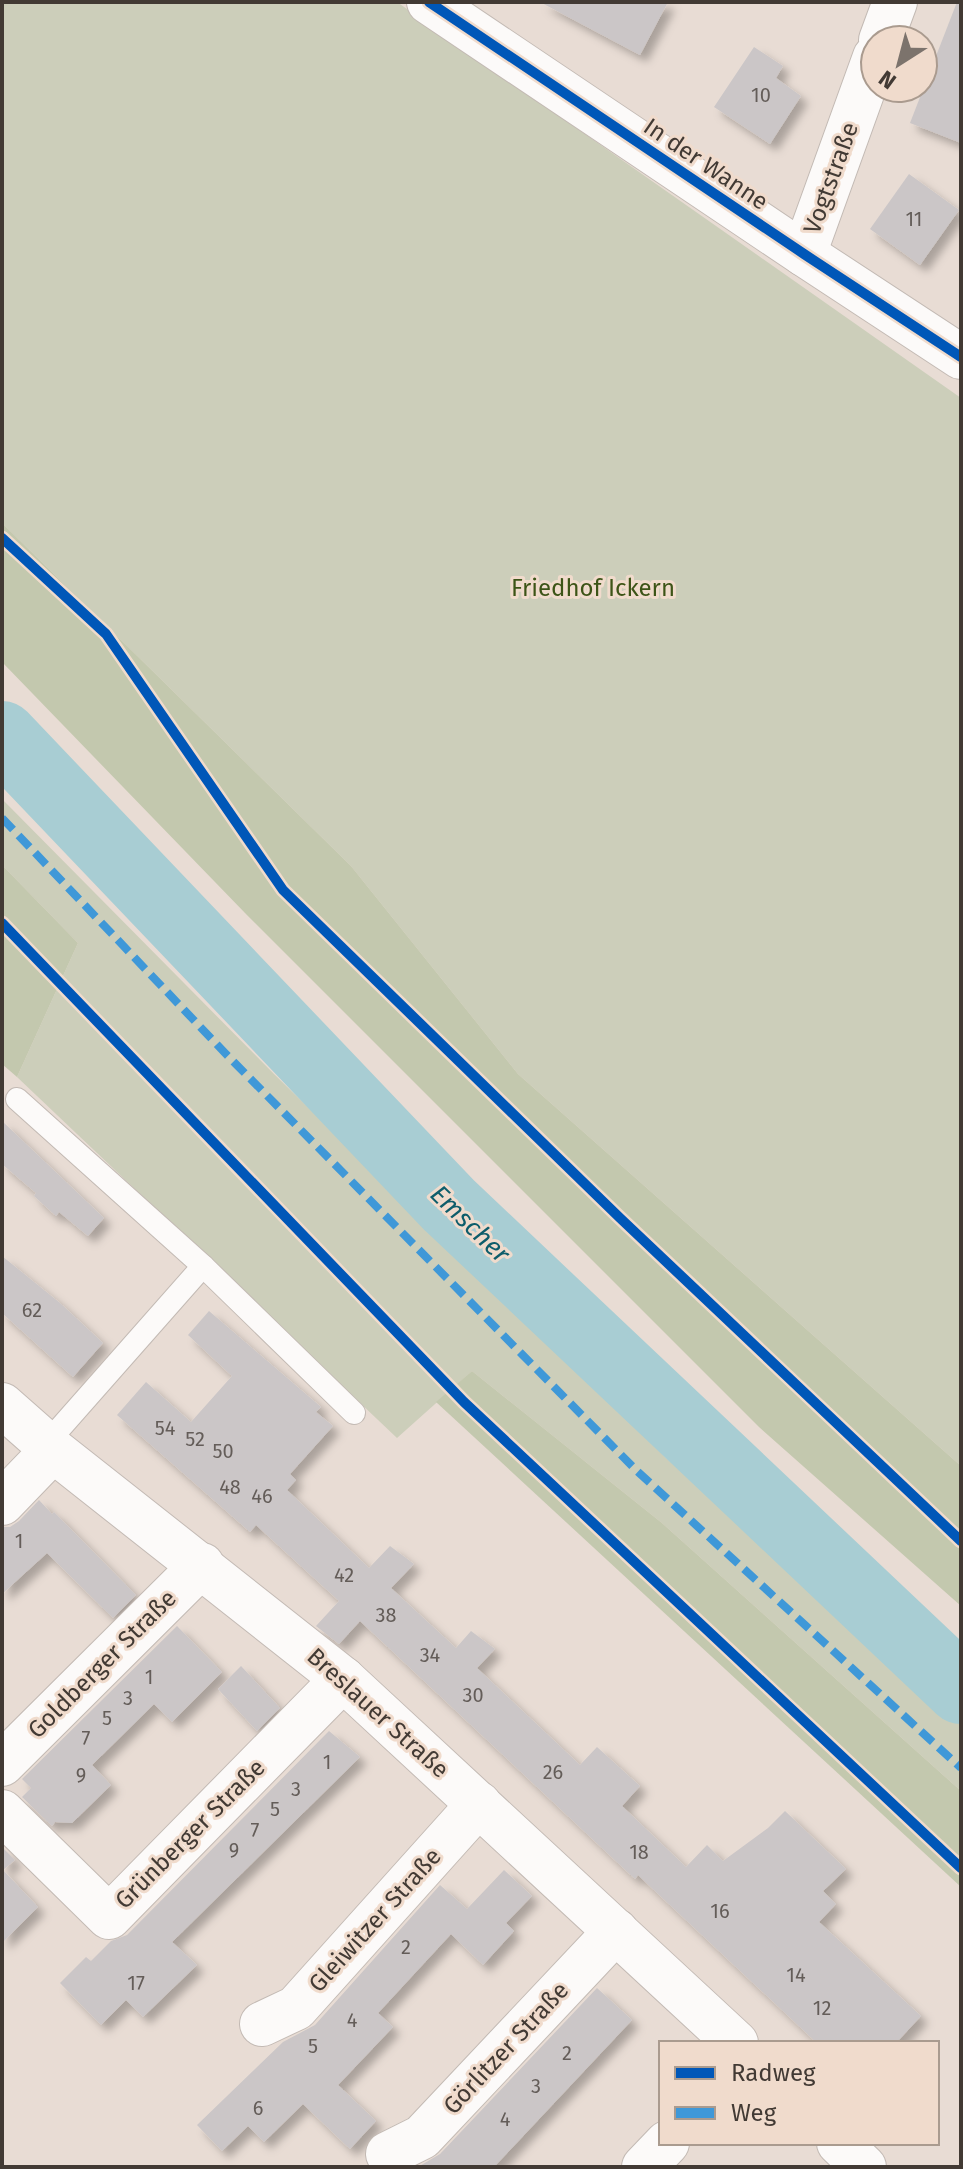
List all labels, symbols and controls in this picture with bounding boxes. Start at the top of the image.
north arrow [859,24,939,104]
text: N [874,65,901,95]
house number: 10 [751,83,771,107]
street label: In der Wanne [639,112,773,216]
street label: Vogtstraße [798,118,864,238]
house number: 11 [905,207,923,231]
park label: Friedhof Ickern [511,574,675,602]
water label: Emscher [424,1179,517,1270]
house number: 62 [22,1298,42,1322]
house number: 54 [155,1416,176,1440]
house number: 52 [185,1427,205,1451]
house number: 50 [212,1439,234,1463]
house number: 48 [219,1475,241,1499]
house number: 46 [251,1484,273,1508]
house number: 1 [15,1529,23,1553]
house number: 42 [334,1563,354,1587]
street label: Goldberger Straße [22,1584,182,1744]
house number: 38 [376,1603,397,1627]
street label: Breslauer Straße [302,1642,454,1784]
house number: 34 [420,1643,441,1667]
house number: 1 [145,1665,153,1689]
house number: 30 [462,1683,484,1707]
house number: 3 [123,1686,133,1710]
house number: 5 [102,1706,112,1730]
house number: 7 [82,1726,91,1750]
house number: 1 [323,1750,331,1774]
street label: Grünberger Straße [109,1753,271,1915]
house number: 26 [543,1760,563,1784]
house number: 9 [76,1763,86,1787]
house number: 3 [291,1777,301,1801]
house number: 5 [270,1797,280,1821]
house number: 7 [251,1818,260,1842]
house number: 9 [229,1838,239,1862]
house number: 18 [629,1840,649,1864]
street label: Gleiwitzer Straße [303,1842,447,1998]
house number: 16 [710,1899,730,1923]
house number: 2 [401,1935,411,1959]
house number: 14 [786,1963,806,1987]
house number: 17 [127,1971,145,1995]
street label: Görlitzer Straße [438,1976,574,2120]
house number: 12 [813,1996,831,2020]
house number: 4 [347,2008,358,2032]
house number: 5 [308,2034,318,2058]
house number: 2 [562,2041,572,2065]
legend [659,2041,939,2145]
text: Radweg [731,2059,816,2087]
house number: 3 [531,2074,541,2098]
house number: 6 [253,2096,263,2120]
text: Weg [731,2099,777,2127]
house number: 4 [500,2107,511,2131]

